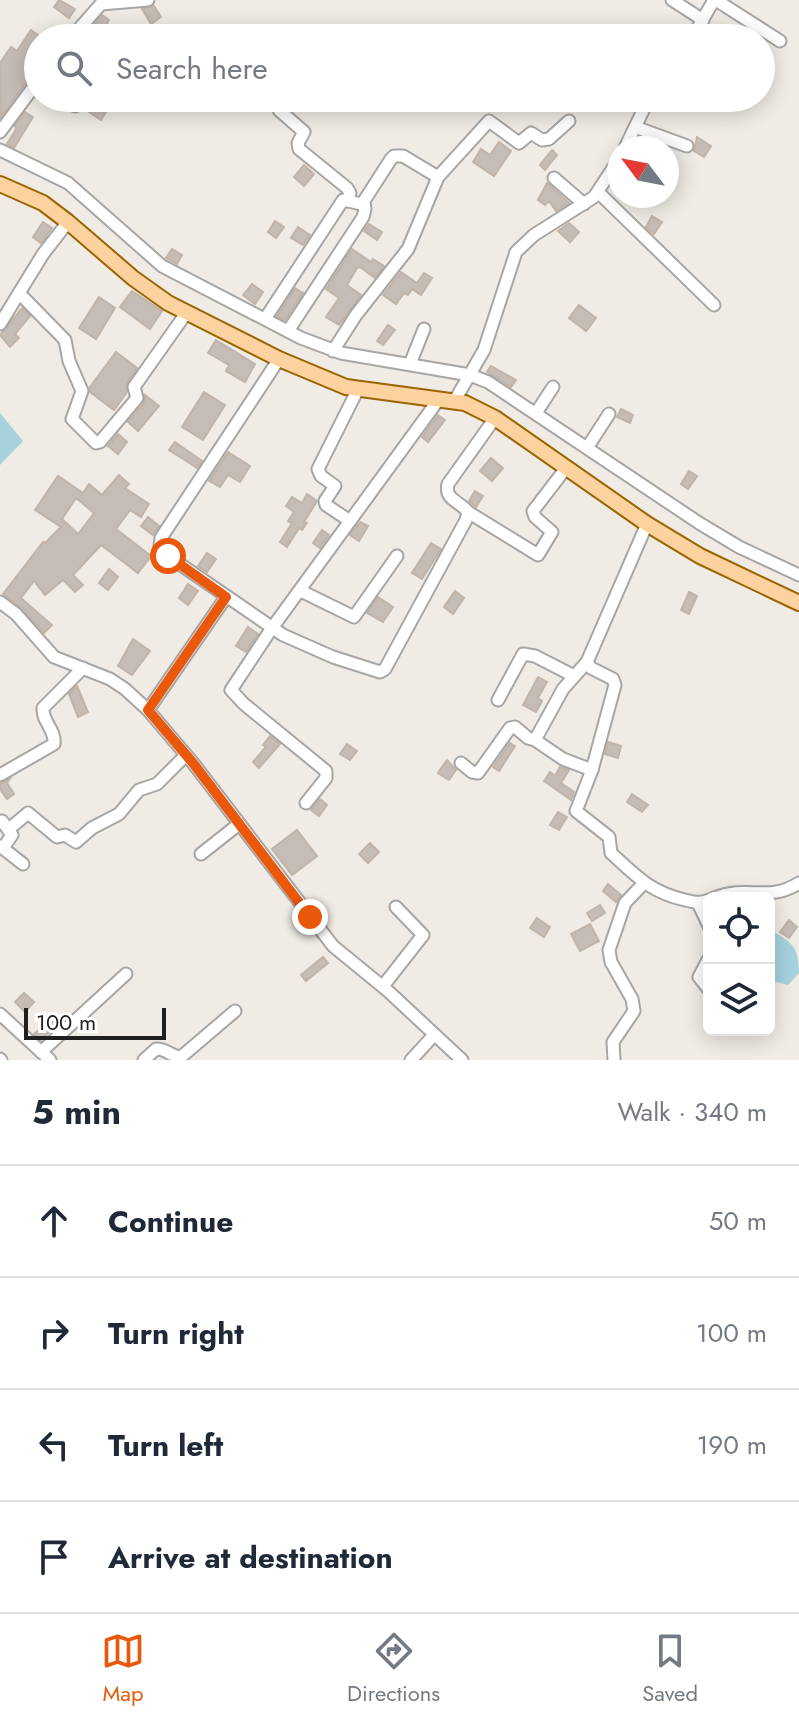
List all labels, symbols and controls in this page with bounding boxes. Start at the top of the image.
search box [24,24,775,112]
icon: search [52,46,96,90]
text: Search here [116,47,268,90]
north arrow [607,136,679,208]
route start [150,538,186,574]
map controls [703,892,775,1036]
button: locate [703,892,775,964]
route end [292,899,328,935]
button: layers [703,964,775,1036]
scale bar [24,1004,166,1040]
text: 100 m [36,1006,96,1038]
text: 5 min [32,1088,121,1137]
text: Walk · 340 m [617,1093,767,1131]
icon: ahead [32,1199,76,1243]
text: Continue [108,1200,234,1243]
text: 50 m [709,1202,767,1240]
icon: right [32,1311,76,1355]
text: Turn right [108,1312,244,1355]
text: 100 m [696,1314,767,1352]
icon: left [32,1423,76,1467]
text: Turn left [108,1424,223,1467]
text: 190 m [697,1426,767,1464]
icon: arrive [32,1535,76,1579]
text: Arrive at destination [108,1536,393,1579]
tab: Map [101,1629,145,1709]
tab: Directions [347,1629,440,1709]
tab: Saved [642,1629,698,1709]

